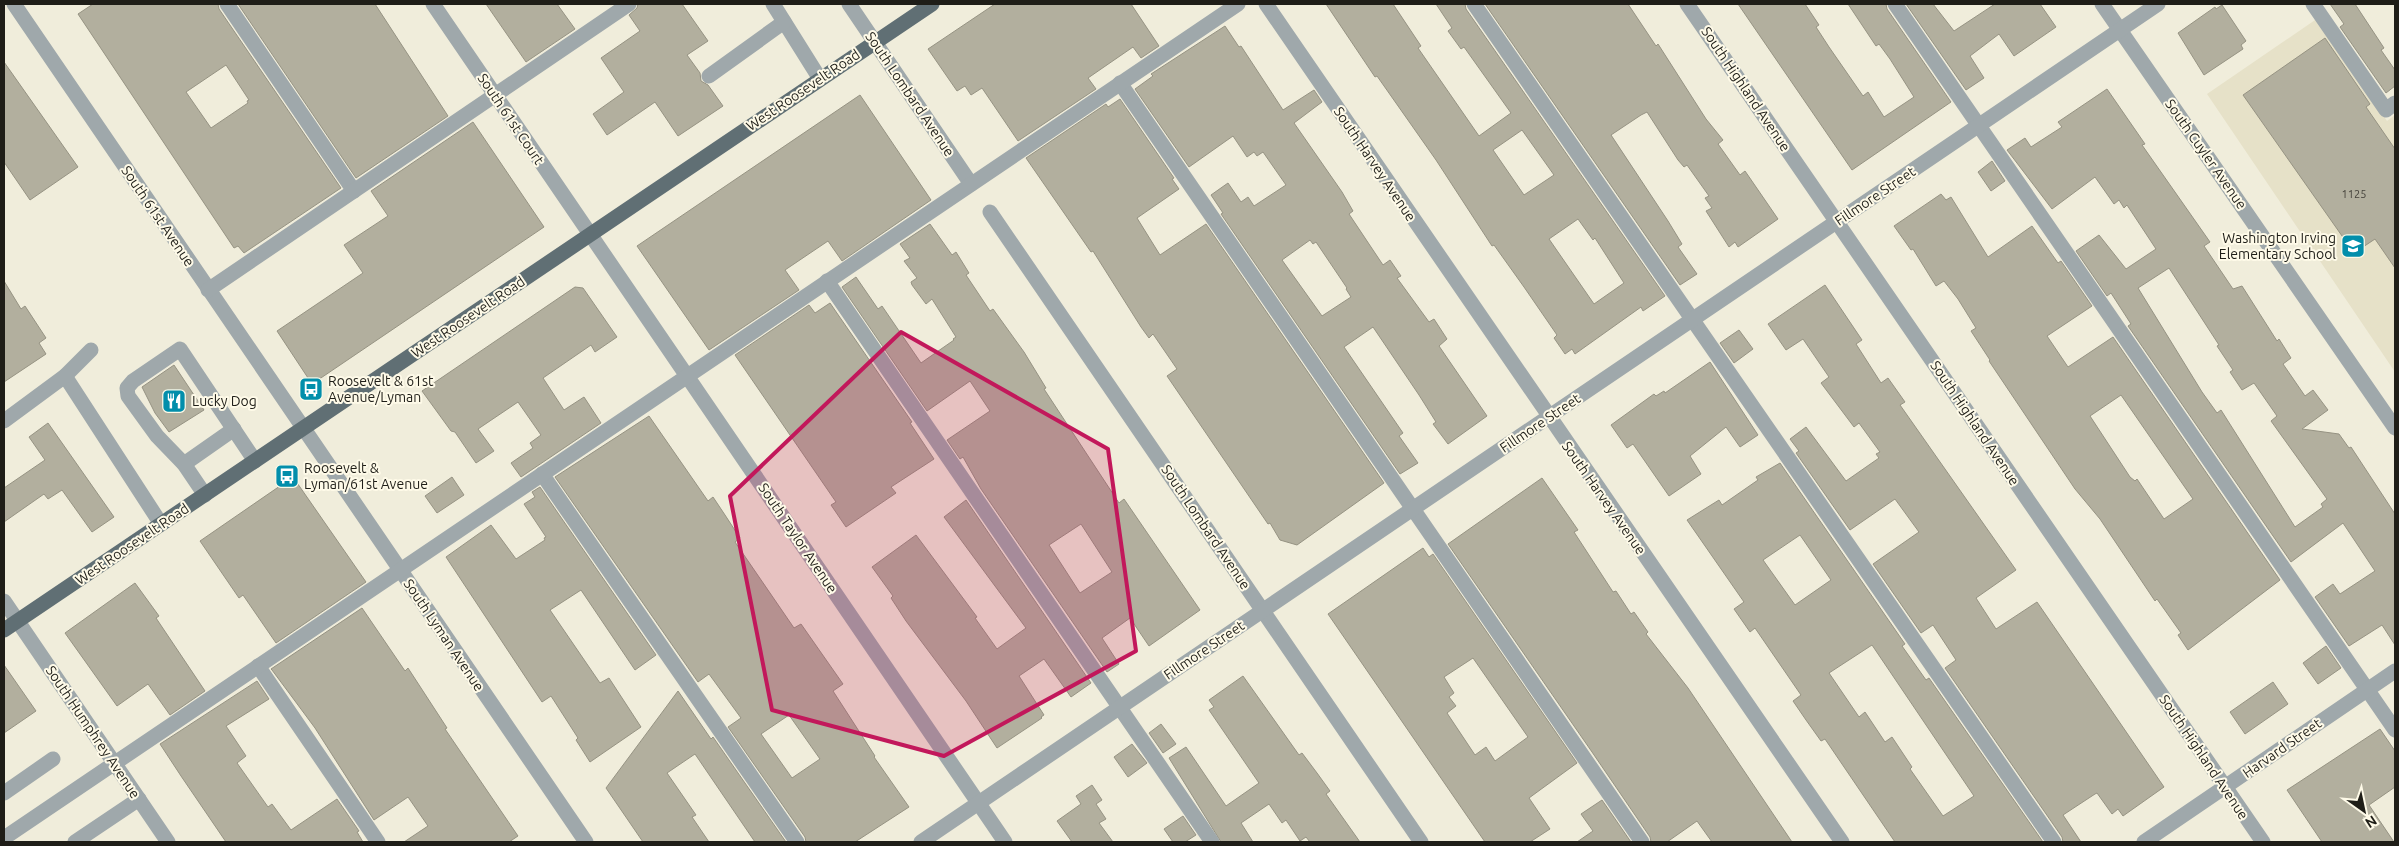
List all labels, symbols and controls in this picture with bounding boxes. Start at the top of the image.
street label: South Highland Avenue [1698,24,1794,154]
street label: South Lombard Avenue [862,29,958,159]
street label: West Roosevelt Road [743,46,863,134]
street label: South 61st Court [475,70,548,168]
street label: South Cuyler Avenue [2162,96,2250,212]
street label: South Harvey Avenue [1331,104,1419,224]
street label: South 61st Avenue [118,163,198,269]
street label: Fillmore Street [1832,163,1919,229]
house number: 1125 [2342,188,2366,200]
place label: Washington Irving Elementary School [2219,230,2336,262]
school or university icon: Washington Irving Elementary School [2340,233,2366,259]
street label: West Roosevelt Road [408,273,528,361]
street label: South Highland Avenue [1927,358,2023,488]
place label: Roosevelt & 61st Avenue/Lyman [328,373,434,405]
bus stop icon: Roosevelt & 61st Avenue/Lyman [298,376,324,402]
restaurant icon: Lucky Dog [161,388,187,414]
street label: Fillmore Street [1497,390,1584,456]
place label: Lucky Dog [192,393,257,409]
street label: South Harvey Avenue [1559,438,1649,558]
place label: Roosevelt & Lyman/61st Avenue [304,460,428,492]
street label: South Lombard Avenue [1158,462,1254,592]
bus stop icon: Roosevelt & Lyman/61st Avenue [274,463,300,489]
street label: South Taylor Avenue [755,480,841,596]
street label: West Roosevelt Road [72,500,192,588]
street label: South Lyman Avenue [401,576,487,694]
street label: Fillmore Street [1161,617,1248,683]
street label: South Humphrey Avenue [43,663,143,801]
street label: South Highland Avenue [2156,692,2252,822]
street label: Harvard Street [2240,715,2325,781]
north arrow [2339,786,2389,836]
text: N [2362,812,2380,831]

